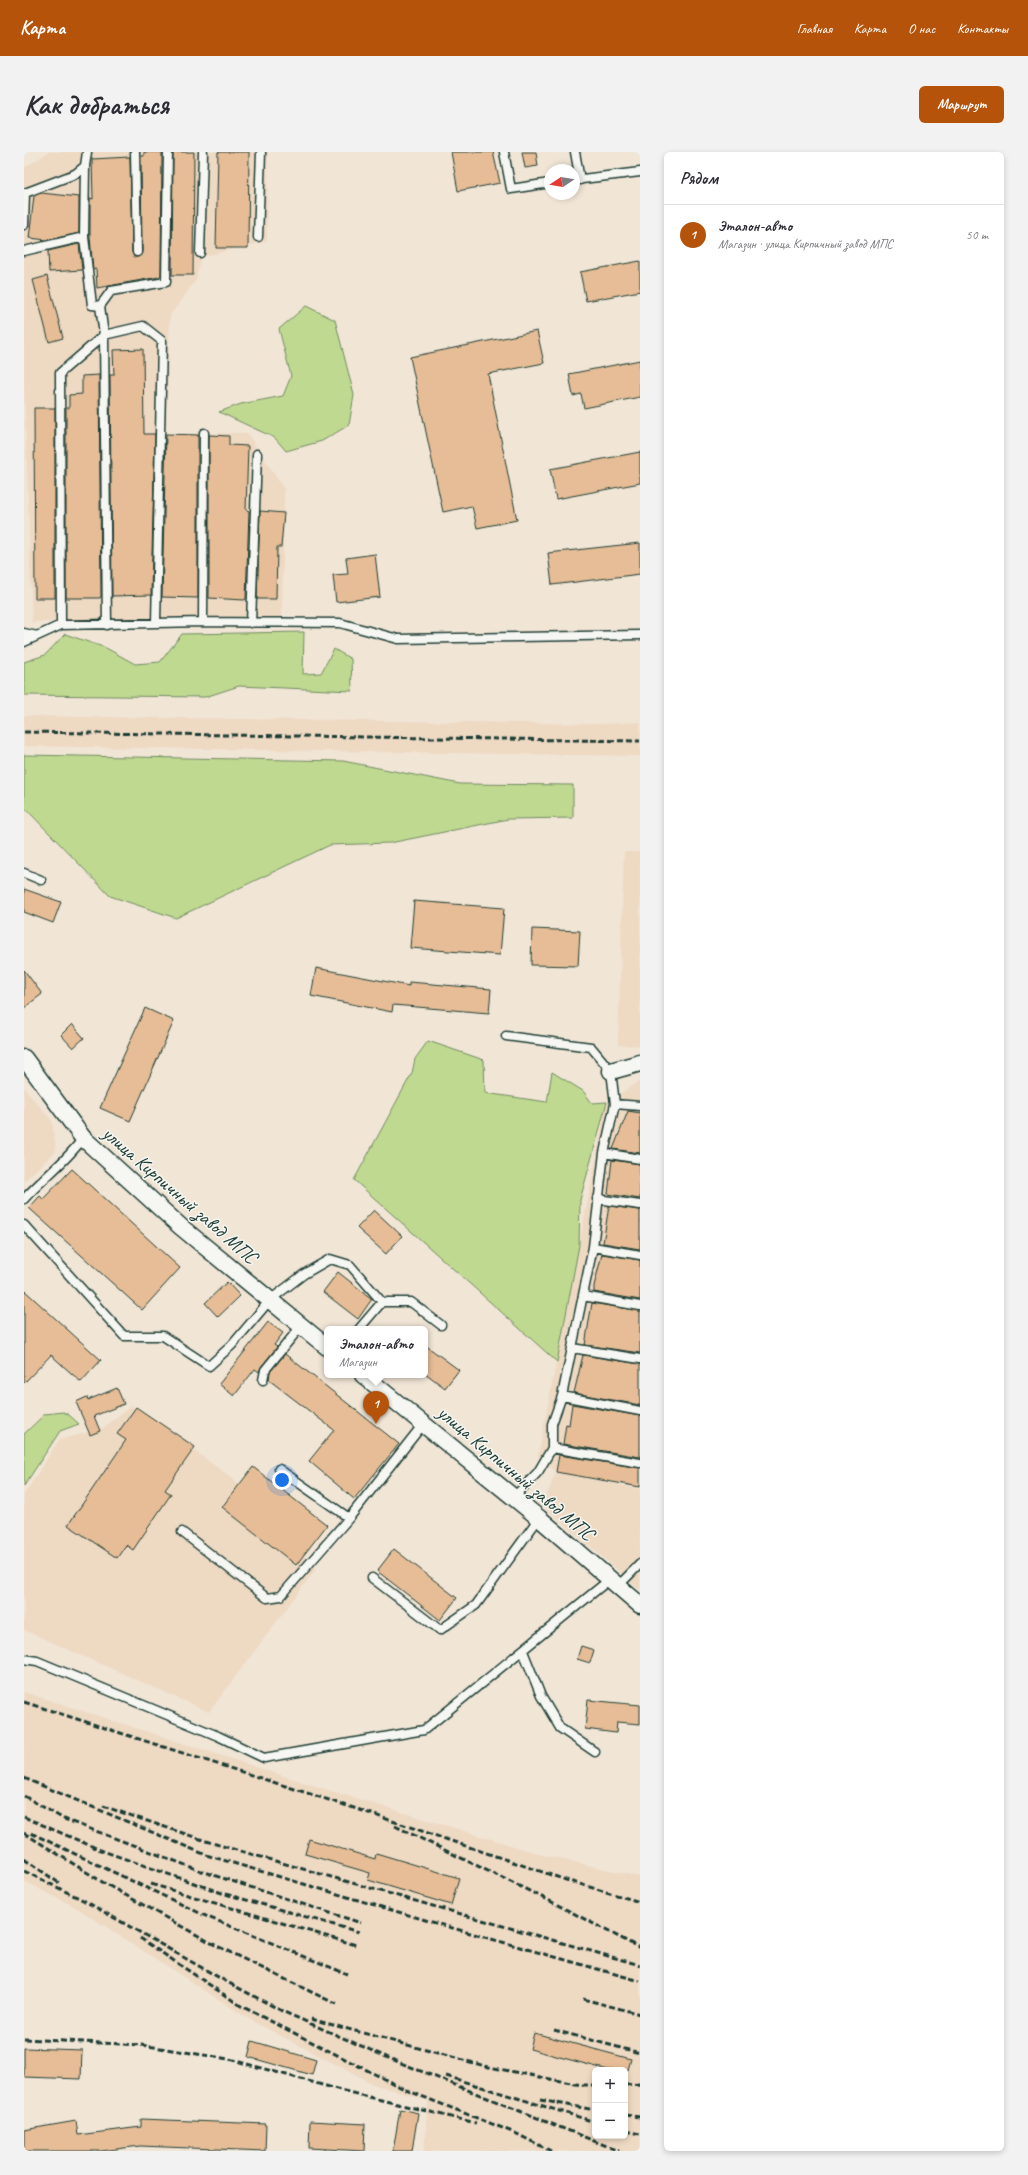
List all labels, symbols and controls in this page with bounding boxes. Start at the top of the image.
text: Карта [20,16,65,40]
text: Главная [797,20,832,37]
text: Карта [854,20,886,37]
text: О нас [908,20,935,37]
text: Контакты [957,20,1008,37]
button: Маршрут [919,86,1004,123]
text: Как добраться [24,87,169,122]
north arrow [544,164,580,200]
text: Рядом [680,168,718,189]
text: Эталон-авто [718,217,792,236]
text: 1 [690,227,696,243]
text: 50 m [966,227,988,243]
text: Магазин · улица Кирпичный завод МПС [718,236,893,252]
street label: улица Кирпичный завод МПС [96,1120,264,1271]
popup [324,1326,428,1378]
text: Эталон-авто [339,1335,413,1354]
text: Магазин [339,1354,377,1370]
pin: 1 [363,1391,389,1424]
street label: улица Кирпичный завод МПС [431,1399,601,1548]
your location [272,1470,292,1490]
map controls [592,2067,628,2139]
button: + [592,2067,628,2103]
button: − [592,2103,628,2139]

